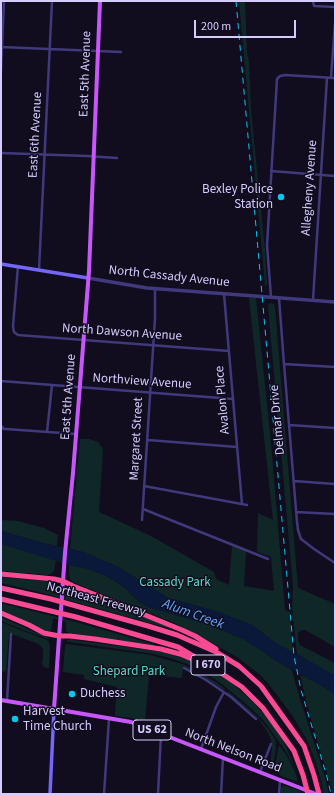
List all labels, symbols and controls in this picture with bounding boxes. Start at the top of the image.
scale bar [196,12,298,38]
text: 200 m [201,18,231,35]
street label: East 5th Avenue [77,31,95,117]
street label: East 6th Avenue [26,92,46,178]
street label: Allegheny Avenue [299,140,321,236]
place label: Bexley Police Station [202,182,273,213]
marker: Bexley Police Station [276,192,286,202]
street label: North Cassady Avenue [108,263,230,291]
street label: North Dawson Avenue [62,321,182,345]
street label: East 5th Avenue [58,353,80,441]
street label: Avalon Place [212,365,234,435]
street label: Northview Avenue [92,371,192,393]
street label: Delmar Drive [267,384,289,456]
street label: Margaret Street [127,397,147,481]
park label: Cassady Park [139,575,211,591]
street label: Northeast Freeway [45,579,147,621]
water label: Alum Creek [160,596,226,634]
road number: I 670 [191,655,225,675]
park label: Shepard Park [93,664,165,680]
place label: Duchess [80,686,125,702]
marker: Duchess [67,689,77,699]
place label: Harvest Time Church [23,704,92,735]
marker: Harvest Time Church [10,714,20,724]
road number: US 62 [133,720,171,740]
street label: North Nelson Road [182,725,284,777]

